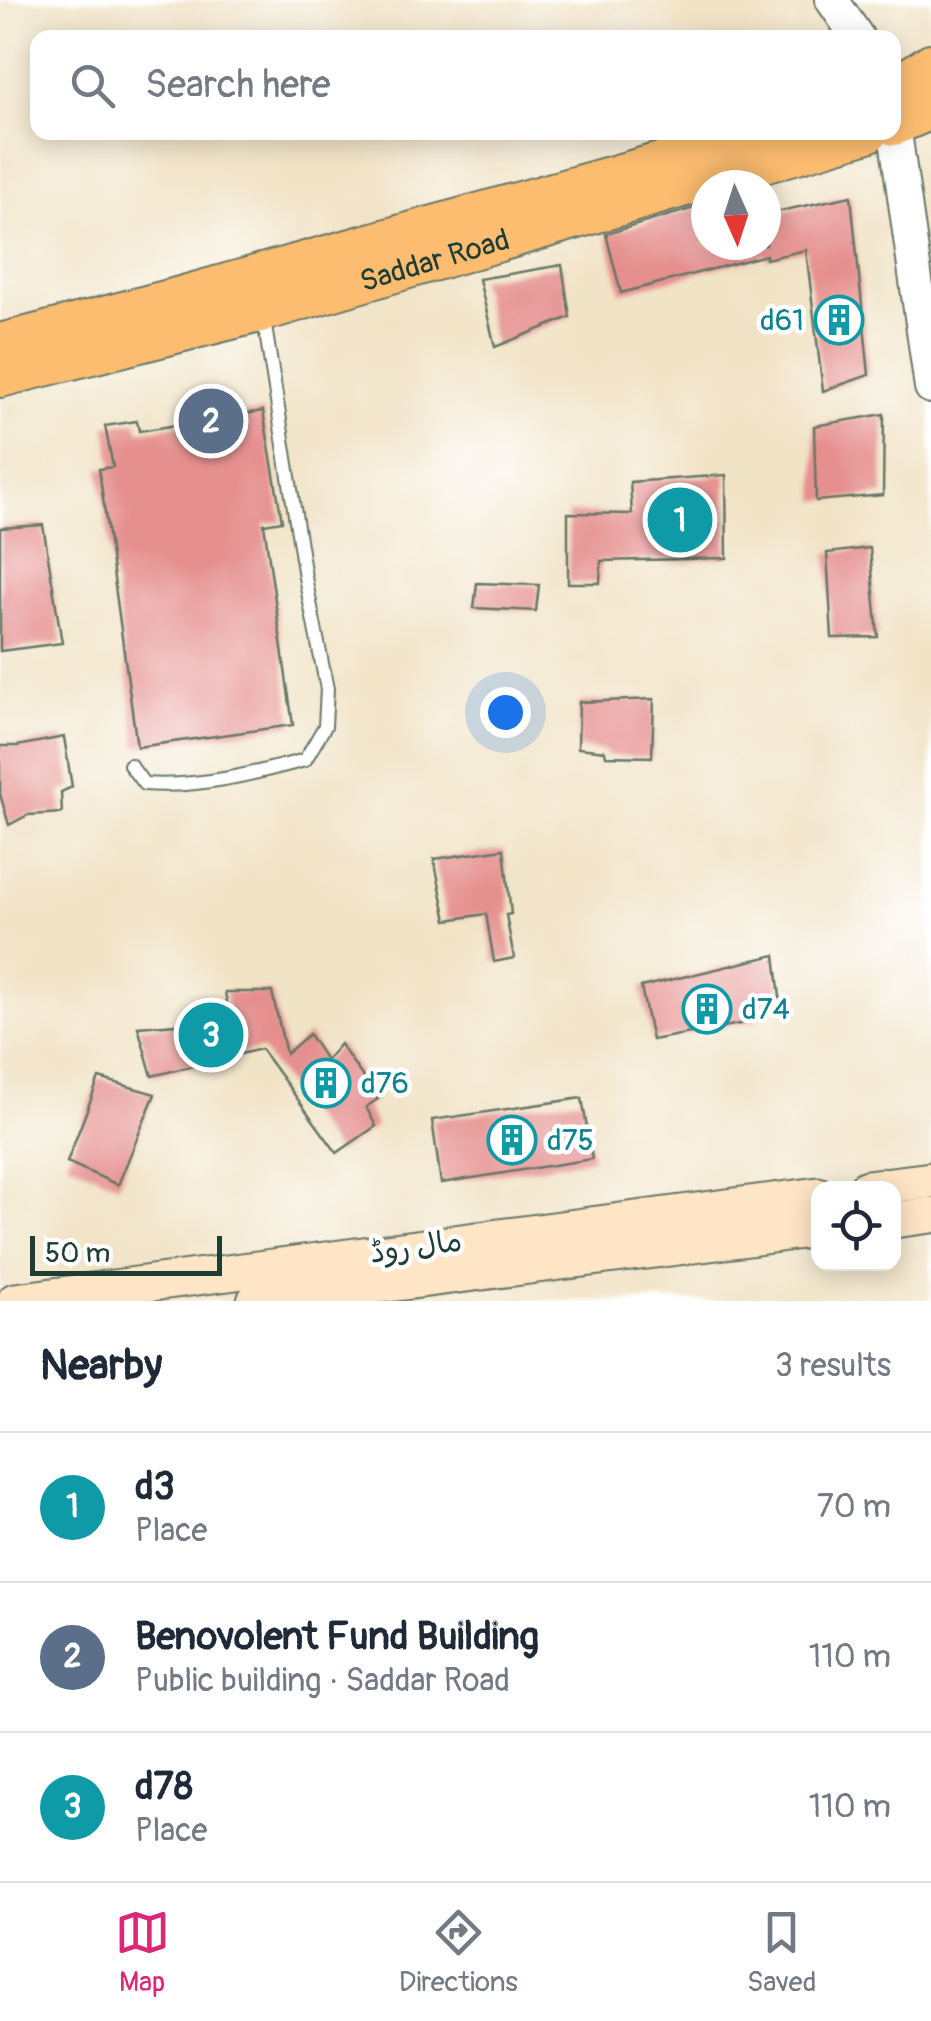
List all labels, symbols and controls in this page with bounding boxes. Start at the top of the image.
search box [30,30,901,140]
icon: search [65,58,120,113]
text: Search here [145,61,331,109]
north arrow [691,170,781,260]
street label: Saddar Road [355,221,514,300]
building icon: d61 [813,294,865,346]
place label: d61 [760,302,804,339]
pin: 2 [178,384,244,458]
pin: 1 [648,482,712,558]
your location [480,687,531,738]
building icon: d74 [681,983,733,1035]
place label: d74 [742,991,790,1028]
pin: 3 [178,998,244,1072]
building icon: d76 [300,1057,352,1109]
place label: d76 [361,1065,409,1102]
building icon: d75 [486,1114,538,1166]
place label: d75 [547,1122,594,1159]
map controls [811,1181,901,1271]
button: locate [811,1181,901,1271]
street label: مال روڈ [368,1222,464,1272]
scale bar [30,1231,222,1276]
text: 50 m [45,1236,110,1271]
text: Nearby [40,1340,162,1392]
text: 3 results [775,1346,891,1386]
text: d3 [135,1463,175,1511]
text: 1 [66,1487,79,1527]
text: 70 m [817,1487,891,1527]
text: Place [135,1511,207,1551]
text: Benovolent Fund Building [135,1613,539,1661]
text: 2 [64,1637,81,1677]
text: 110 m [809,1637,891,1677]
text: Public building · Saddar Road [135,1661,510,1701]
text: d78 [135,1763,193,1811]
text: 3 [64,1787,81,1827]
text: 110 m [809,1787,891,1827]
text: Place [135,1811,207,1851]
tab: Map [115,1905,170,2000]
tab: Directions [399,1905,518,2000]
tab: Saved [747,1905,816,2000]

